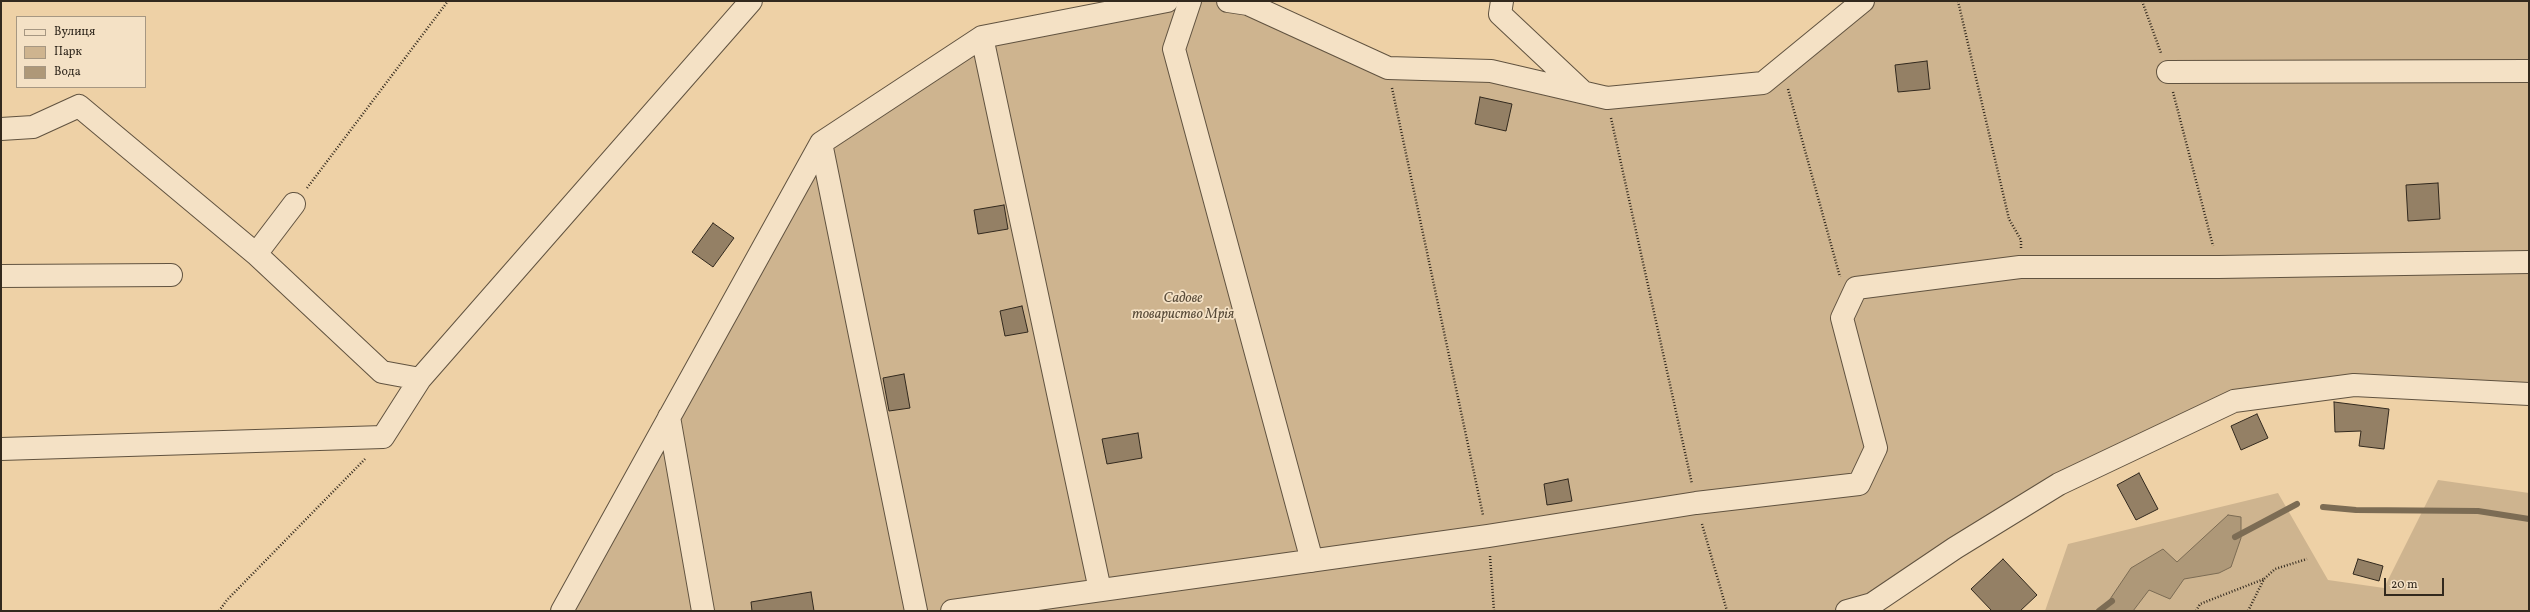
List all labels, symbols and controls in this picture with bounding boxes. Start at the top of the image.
legend [16,16,146,88]
text: Вулиця [54,24,95,40]
text: Парк [54,44,82,60]
text: Вода [54,64,81,80]
park label: Садове товариство Мрія [1132,291,1234,324]
scale bar [2386,570,2446,596]
text: 20 m [2391,577,2418,593]

